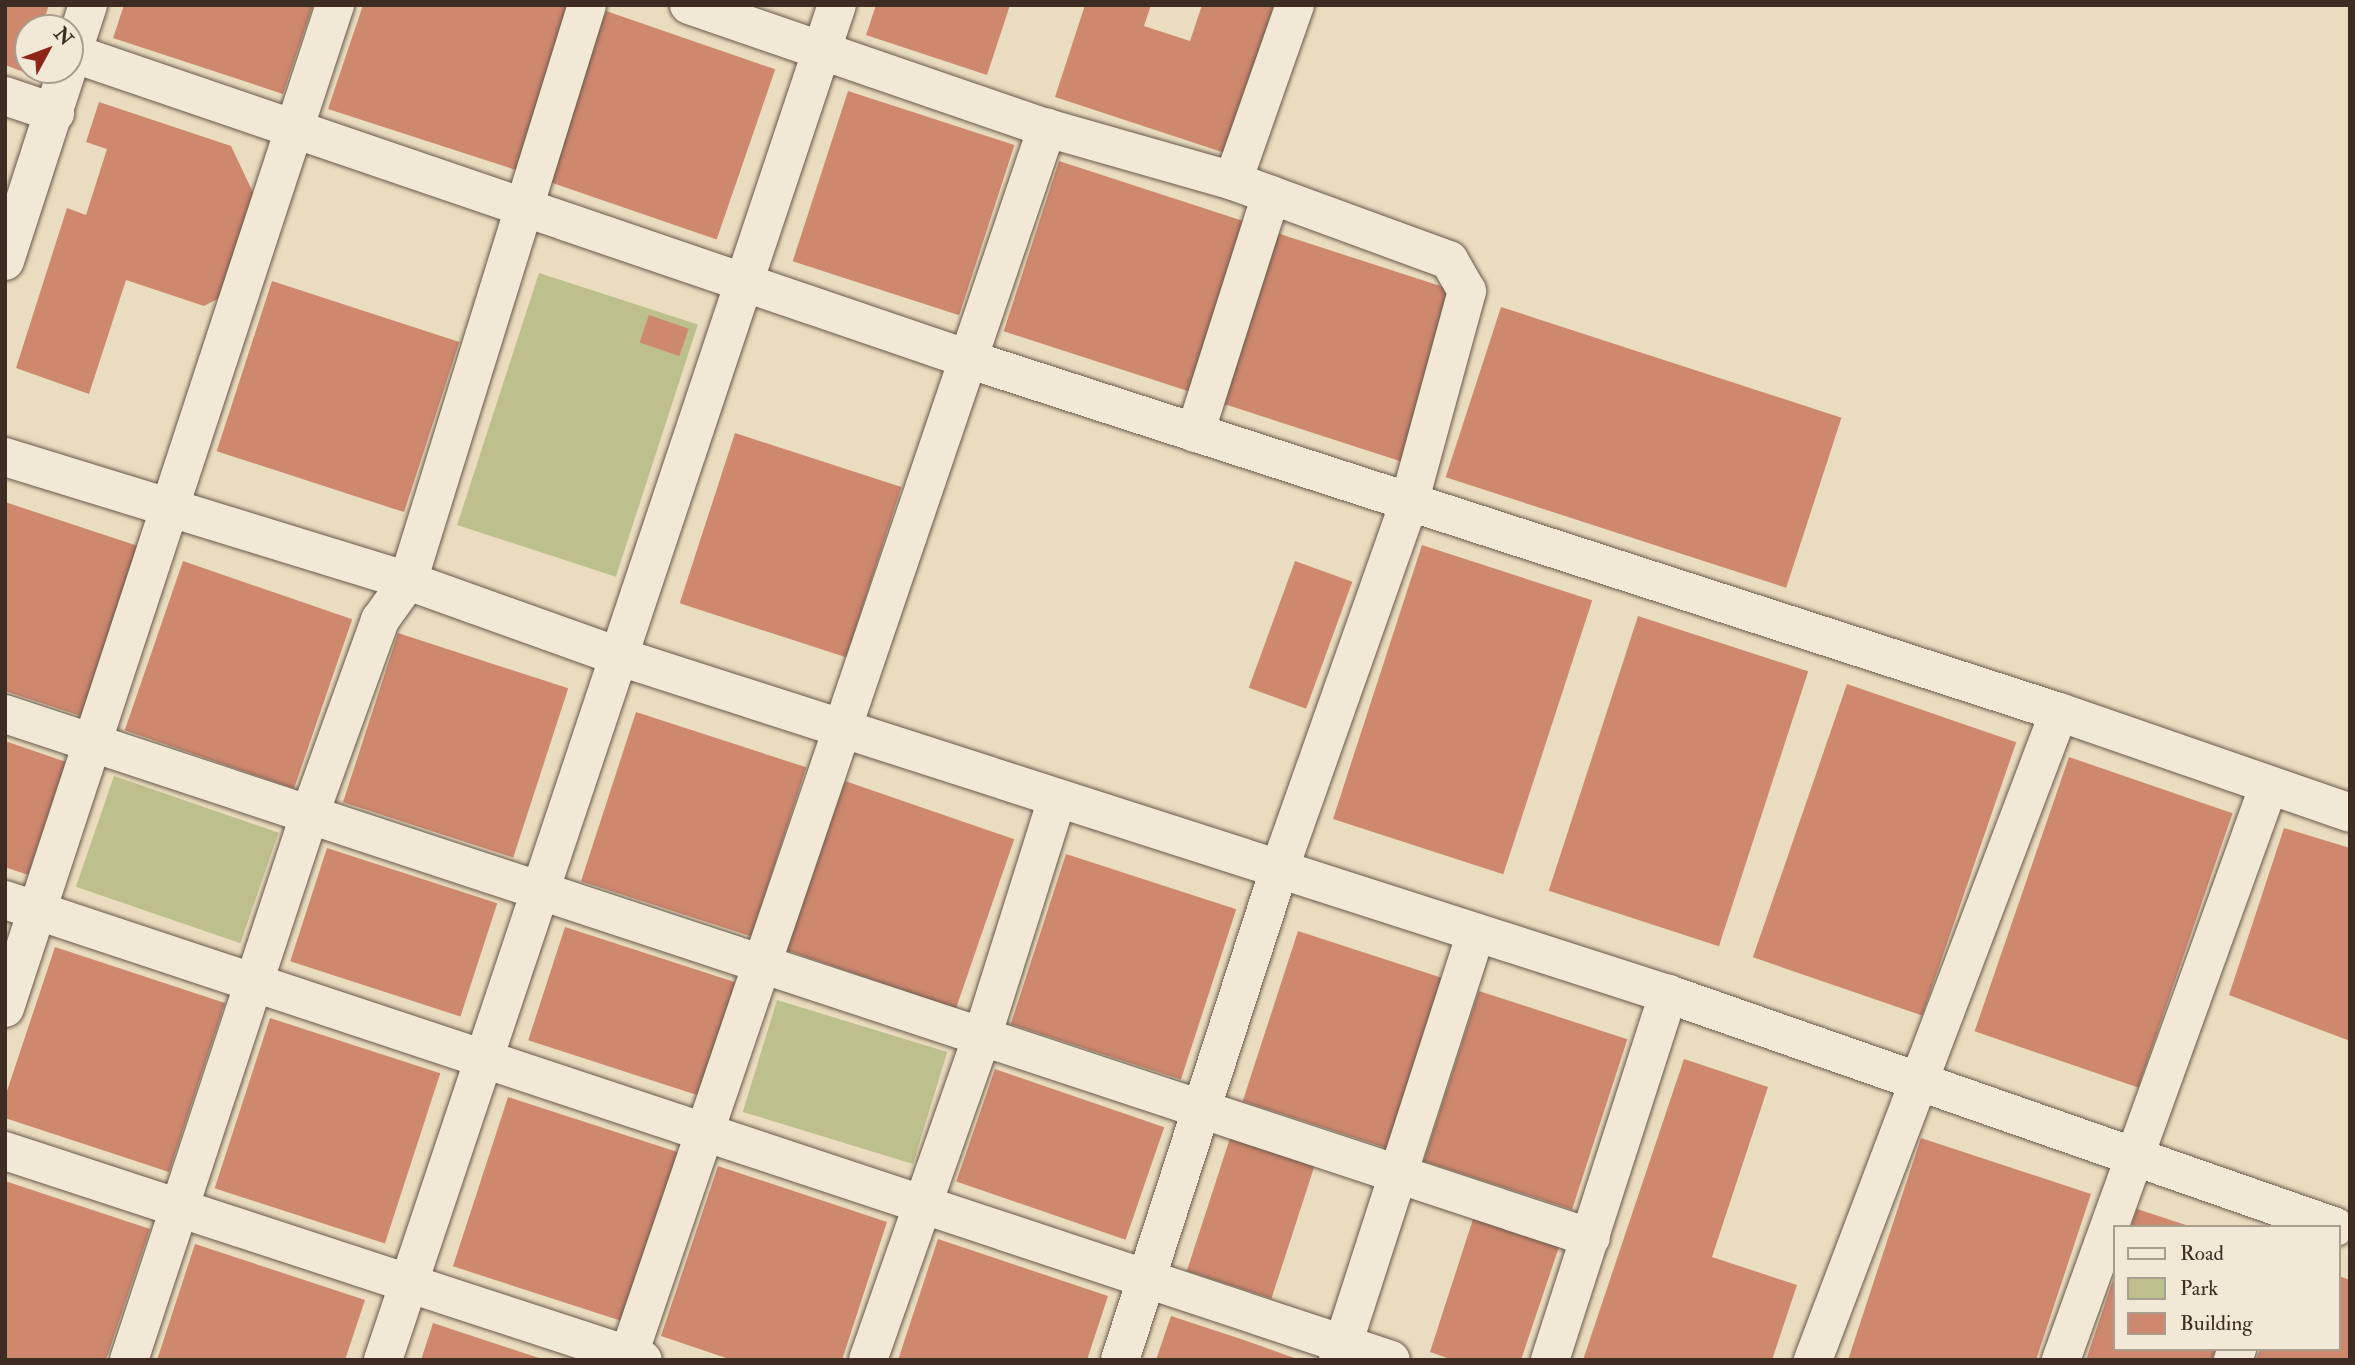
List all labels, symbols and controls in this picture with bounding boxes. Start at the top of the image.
north arrow [14,14,84,84]
text: N [49,22,78,51]
legend [2114,1225,2341,1351]
text: Road [2180,1240,2224,1267]
text: Park [2180,1275,2218,1302]
text: Building [2180,1310,2253,1337]

